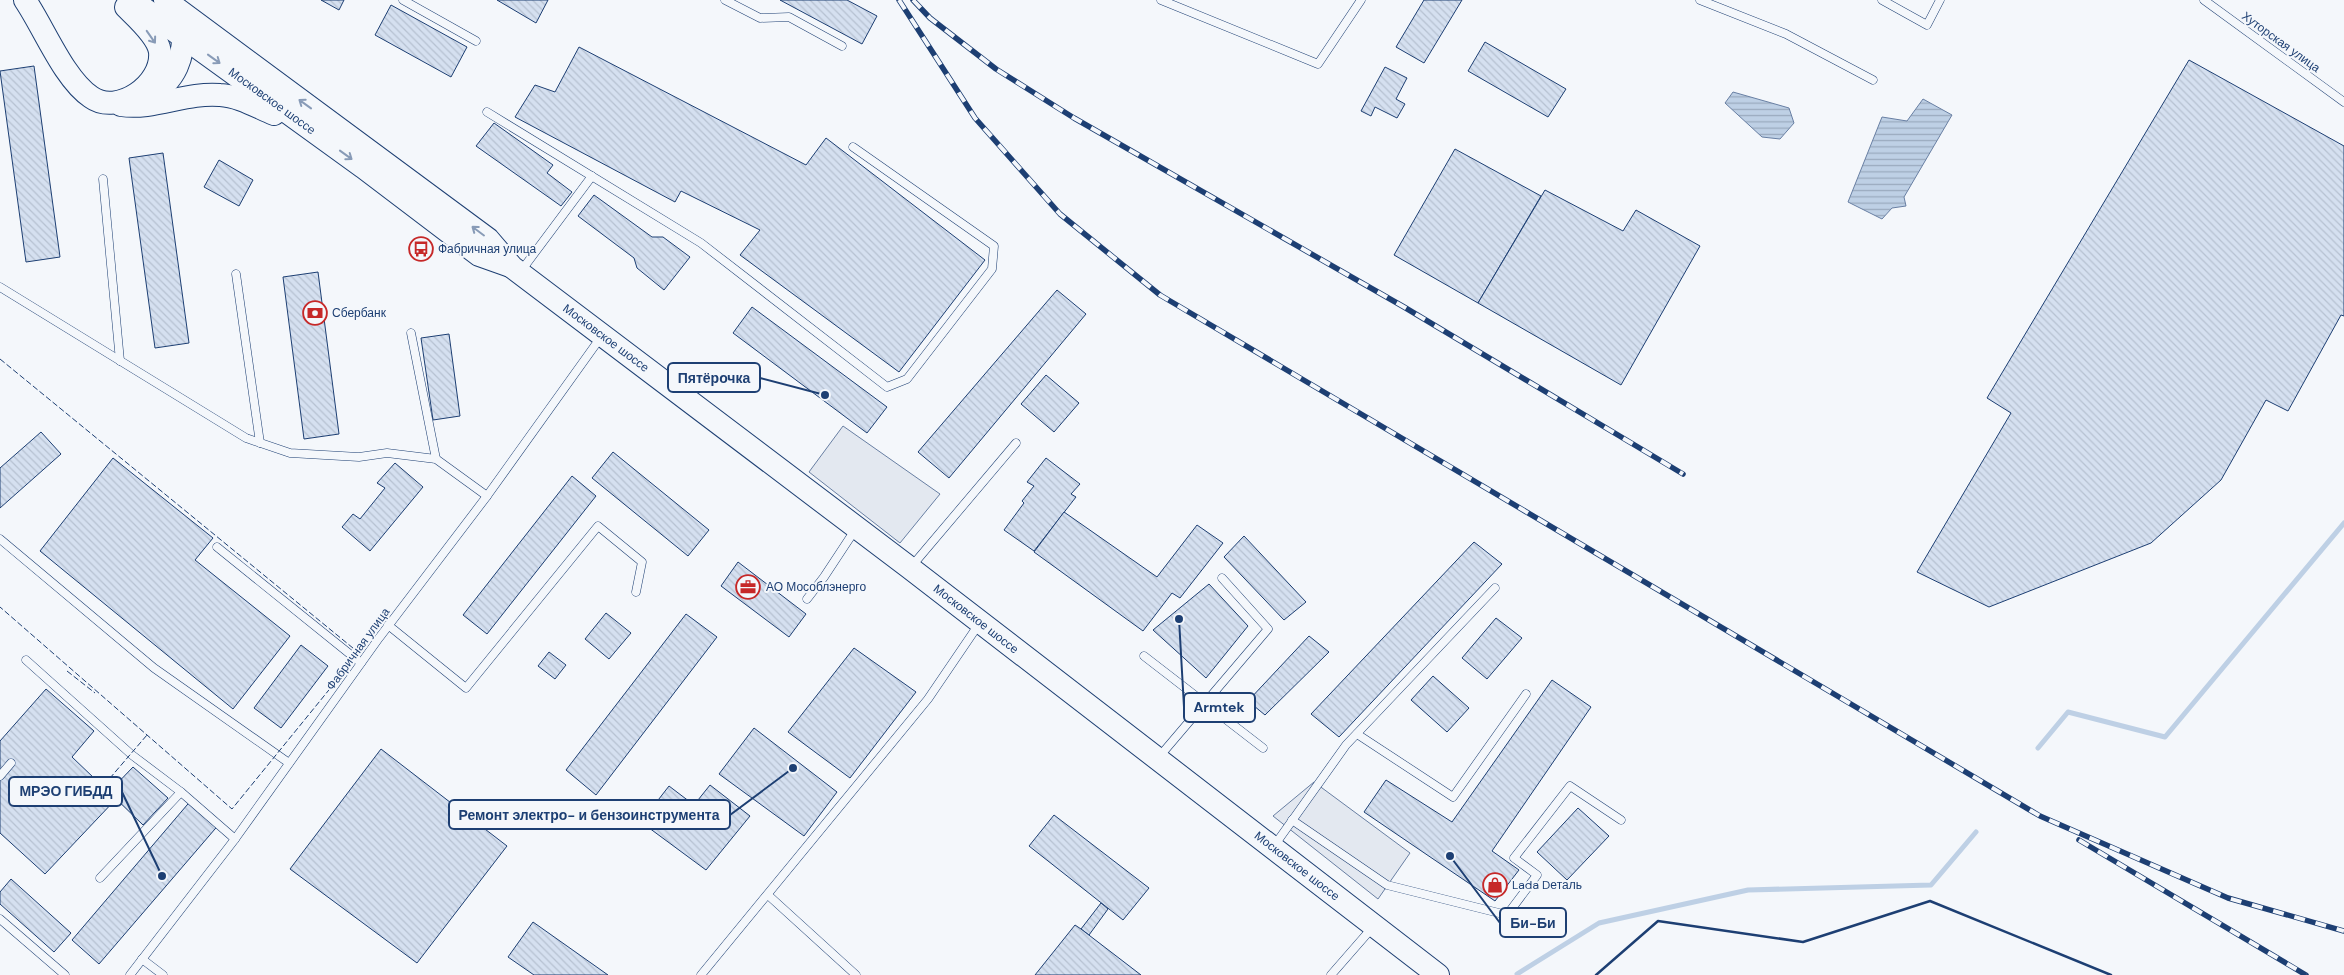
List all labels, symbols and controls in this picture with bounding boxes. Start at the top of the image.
street label: Хуторская улица [2239,8,2324,76]
one-way arrow [146,30,156,44]
one-way arrow [207,54,221,64]
street label: Московское шоссе [225,64,319,138]
one-way arrow [298,99,312,109]
one-way arrow [339,150,353,160]
one-way arrow [472,226,485,237]
bus stop icon: Фабричная улица [408,236,434,262]
place label: Фабричная улица [438,241,537,257]
bank icon: Сбербанк [302,300,328,326]
street label: Московское шоссе [560,300,653,376]
place label: Сбербанк [332,305,387,321]
callout: Пятёрочка [668,363,760,392]
text: Пятёрочка [678,369,750,387]
office icon: АО Мособлэнерго [735,574,761,600]
place label: АО Мособлэнерго [766,579,866,595]
street label: Московское шоссе [930,581,1022,658]
street label: Фабричная улица [323,604,394,693]
callout: Armtek [1184,693,1255,722]
text: Armtek [1193,698,1245,716]
callout: МРЭО ГИБДД [9,777,122,806]
text: МРЭО ГИБДД [19,782,113,800]
callout: Ремонт электро- и бензоинструмента [449,800,730,829]
text: Ремонт электро- и бензоинструмента [459,806,720,824]
street label: Московское шоссе [1251,828,1343,905]
shop icon: Lada Dеталь [1482,872,1508,898]
place label: Lada Dеталь [1512,877,1582,893]
callout: Би-Би [1500,908,1566,937]
text: Би-Би [1510,914,1556,932]

